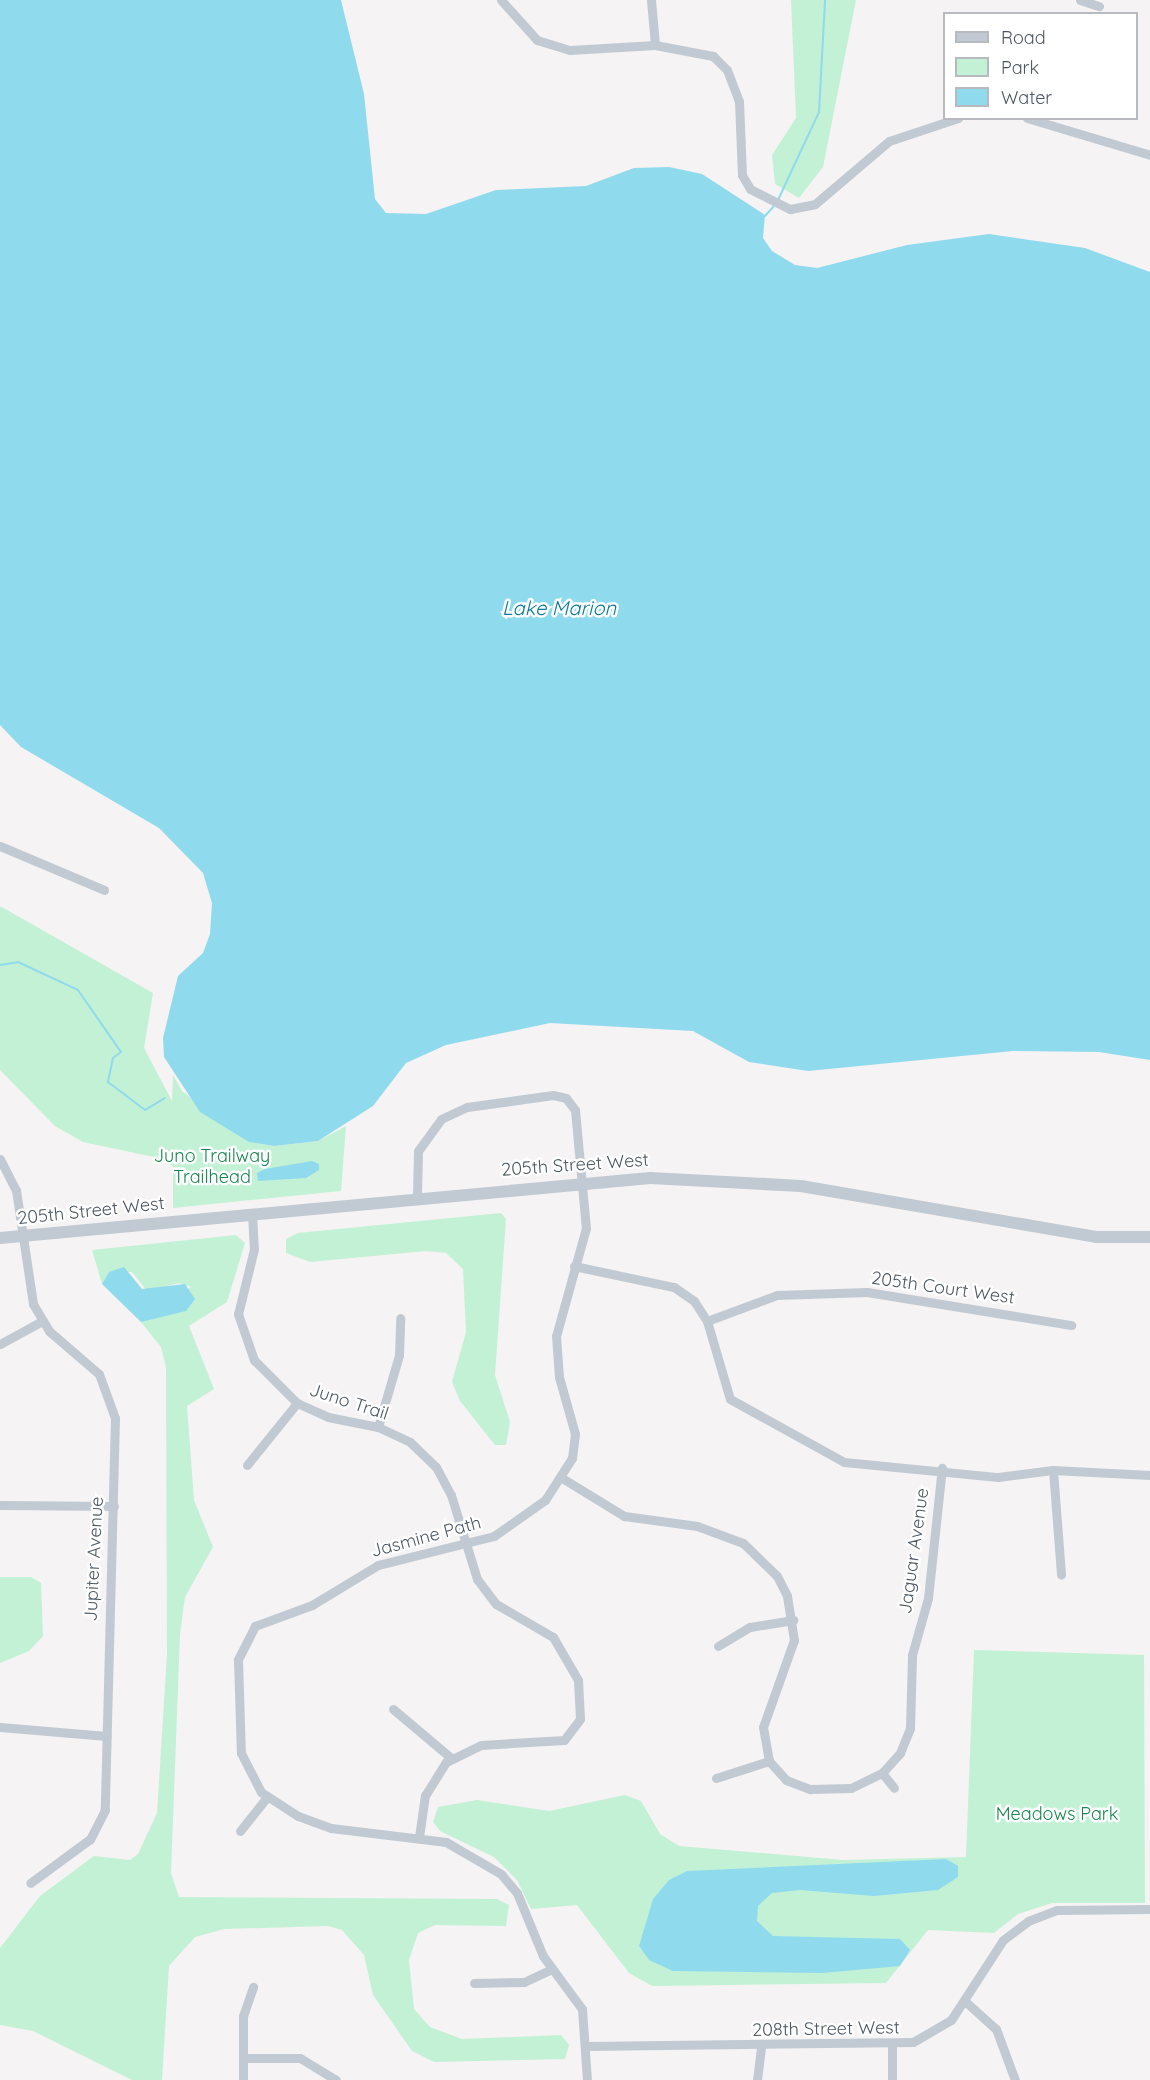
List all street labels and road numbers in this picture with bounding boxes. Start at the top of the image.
street label: 205th Street West [501,1149,649,1181]
street label: 205th Street West [16,1193,166,1229]
street label: 205th Court West [870,1267,1016,1309]
street label: Juno Trail [307,1379,391,1425]
street label: Jaguar Avenue [894,1487,934,1615]
street label: Jupiter Avenue [80,1496,108,1622]
street label: Jasmine Path [368,1512,484,1562]
street label: 208th Street West [752,2017,900,2041]

